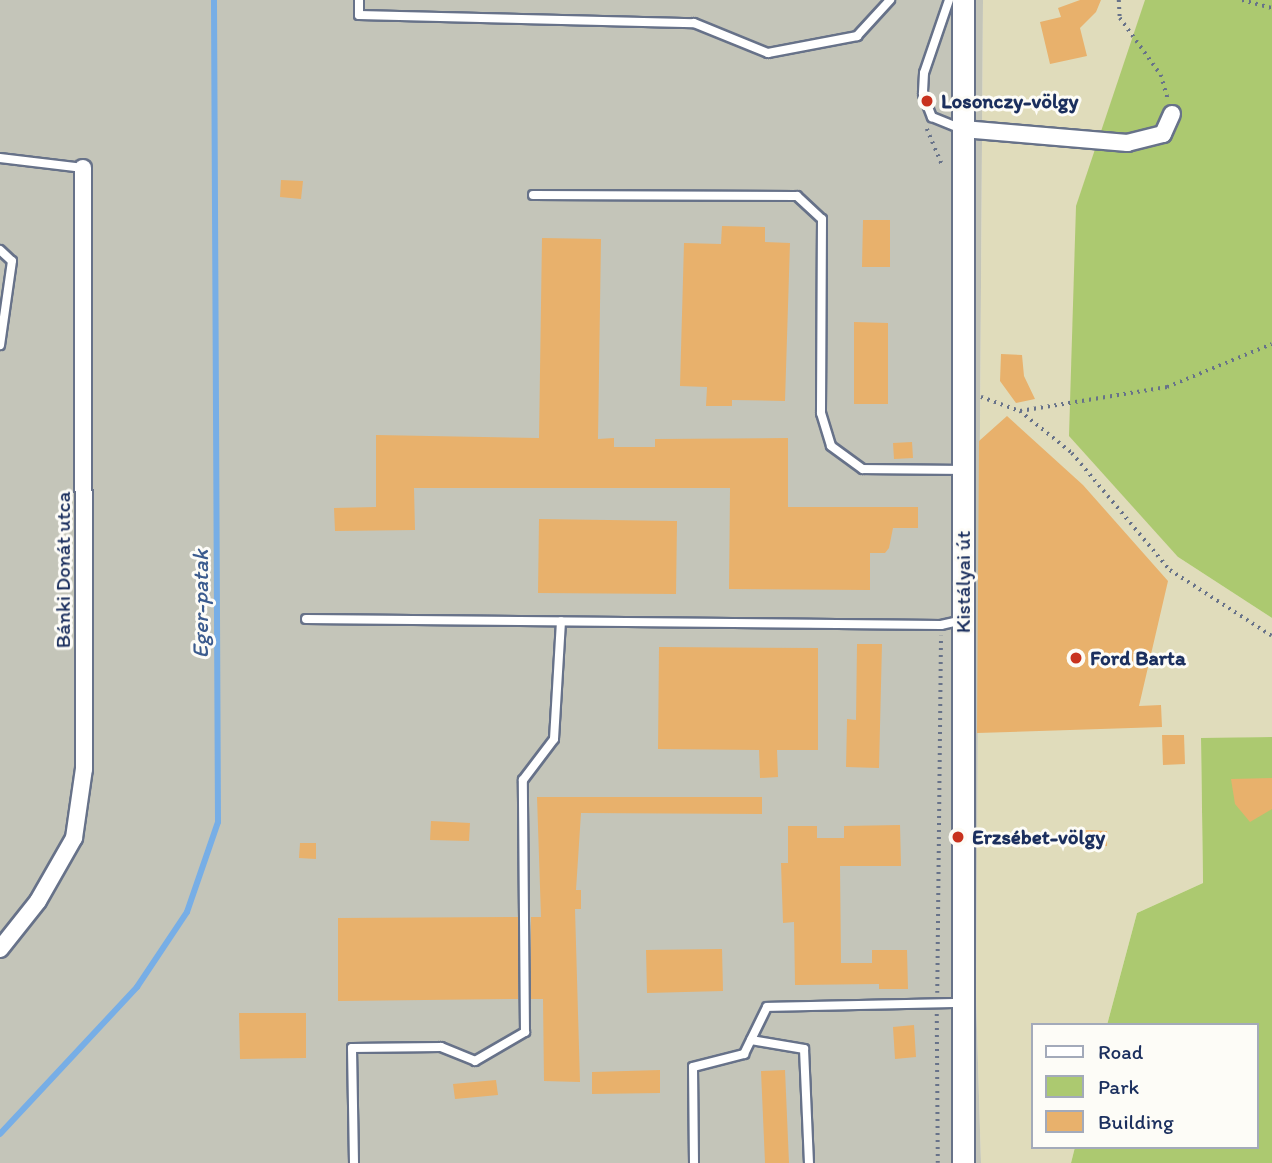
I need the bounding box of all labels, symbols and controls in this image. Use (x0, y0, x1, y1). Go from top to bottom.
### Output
place label: Losonczy-völgy (941, 88, 1078, 114)
marker: Losonczy-völgy (919, 93, 935, 109)
street label: Bánki Donát utca (50, 492, 76, 648)
street label: Kistályai út (950, 531, 976, 633)
water label: Eger-patak (186, 549, 214, 659)
place label: Ford Barta (1090, 645, 1186, 671)
marker: Ford Barta (1068, 650, 1084, 666)
place label: Erzsébet-völgy (972, 824, 1105, 850)
marker: Erzsébet-völgy (950, 829, 966, 845)
legend (1030, 1023, 1258, 1149)
text: Road (1098, 1039, 1143, 1064)
text: Park (1098, 1074, 1139, 1099)
text: Building (1098, 1109, 1174, 1134)

